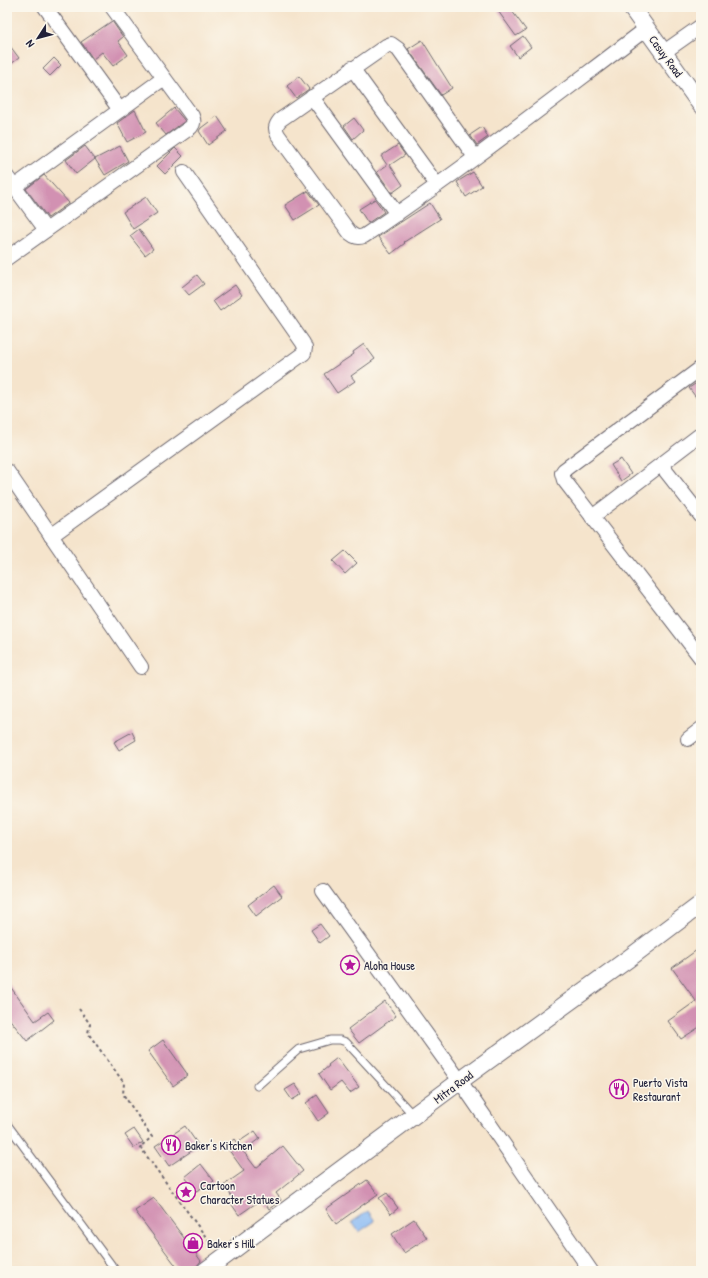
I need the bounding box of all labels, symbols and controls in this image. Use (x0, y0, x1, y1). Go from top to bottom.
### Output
north arrow (18, 18, 58, 58)
street label: Casuy Road (645, 31, 687, 81)
text: N (22, 37, 37, 50)
place icon: Aloha House (339, 954, 361, 976)
place label: Aloha House (364, 957, 415, 974)
street label: Mitra Road (430, 1066, 477, 1108)
place label: Puerto Vista Restaurant (633, 1074, 688, 1105)
restaurant icon: Puerto Vista Restaurant (608, 1078, 630, 1100)
restaurant icon: Baker's Kitchen (160, 1134, 182, 1156)
place label: Baker's Kitchen (185, 1137, 253, 1154)
place label: Cartoon Character Statues (200, 1177, 280, 1208)
place icon: Cartoon Character Statues (175, 1181, 197, 1203)
shop icon: Baker's Hill (182, 1232, 204, 1254)
place label: Baker's Hill (207, 1235, 256, 1252)

